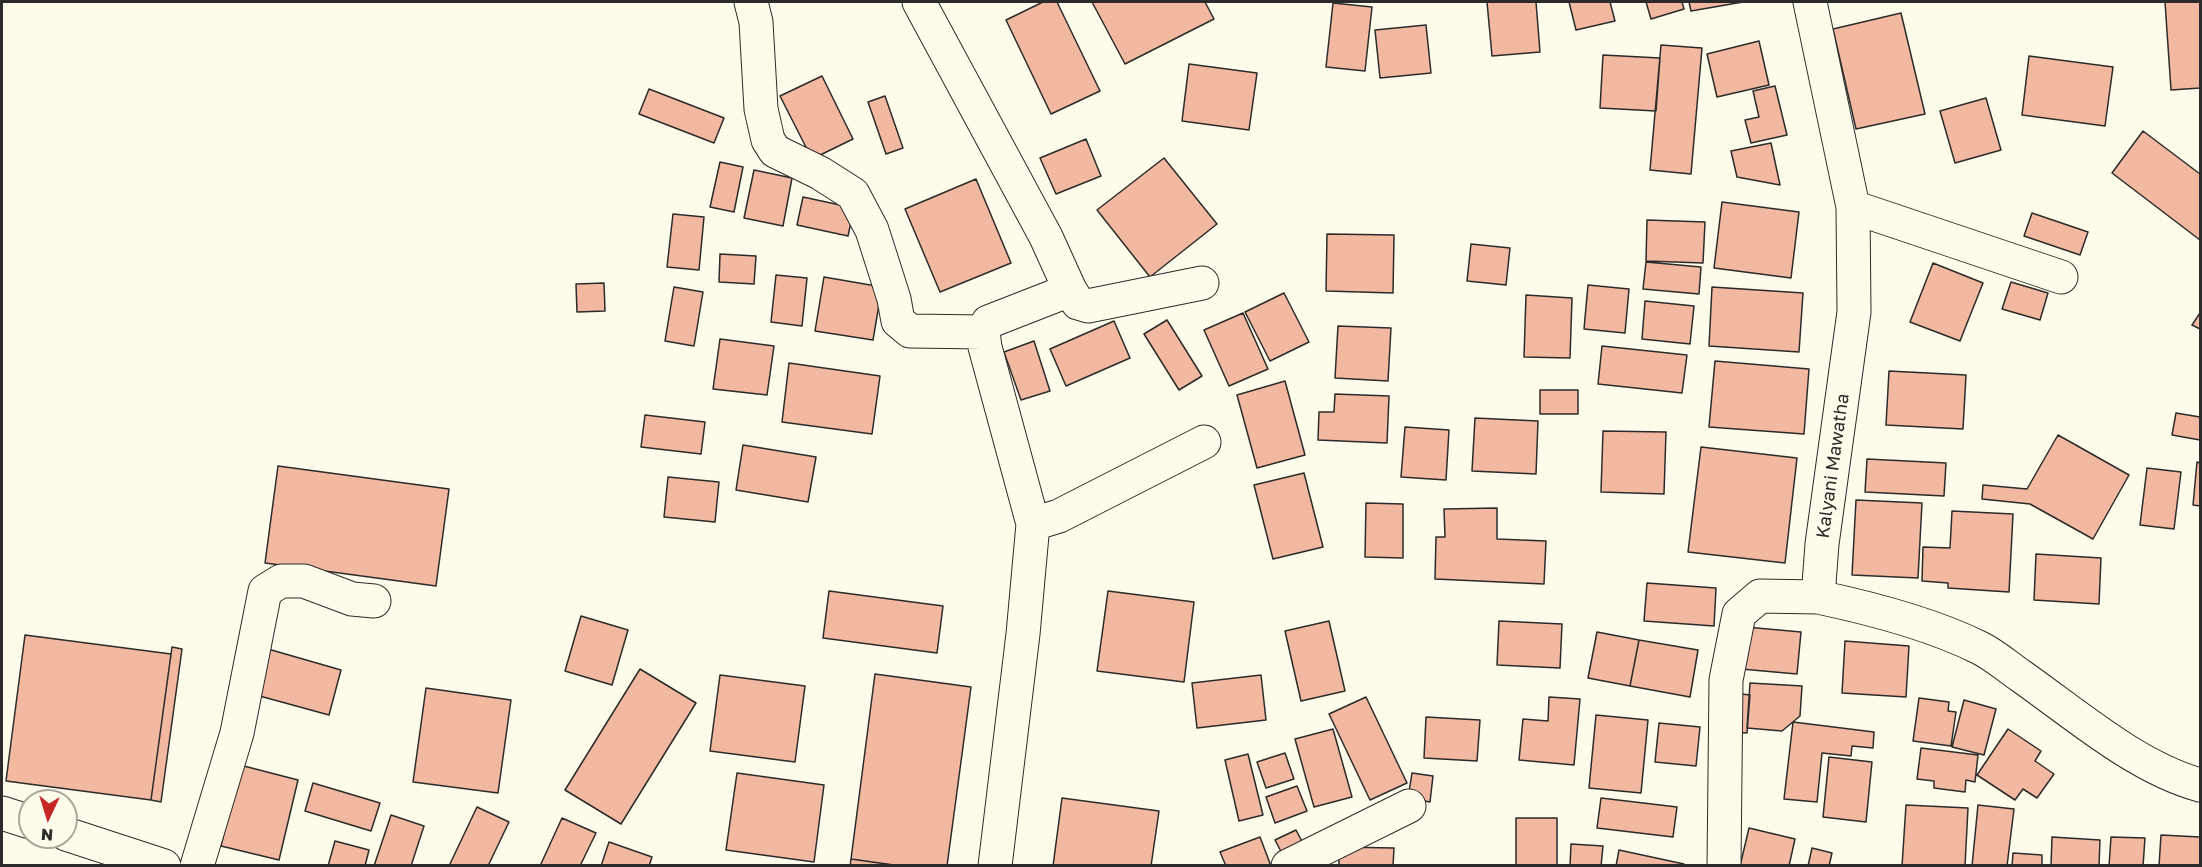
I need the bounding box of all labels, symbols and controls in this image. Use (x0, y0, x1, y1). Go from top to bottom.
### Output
street label: Kalyani Mawatha (1812, 392, 1854, 540)
north arrow (18, 789, 78, 849)
text: N (40, 825, 54, 845)

